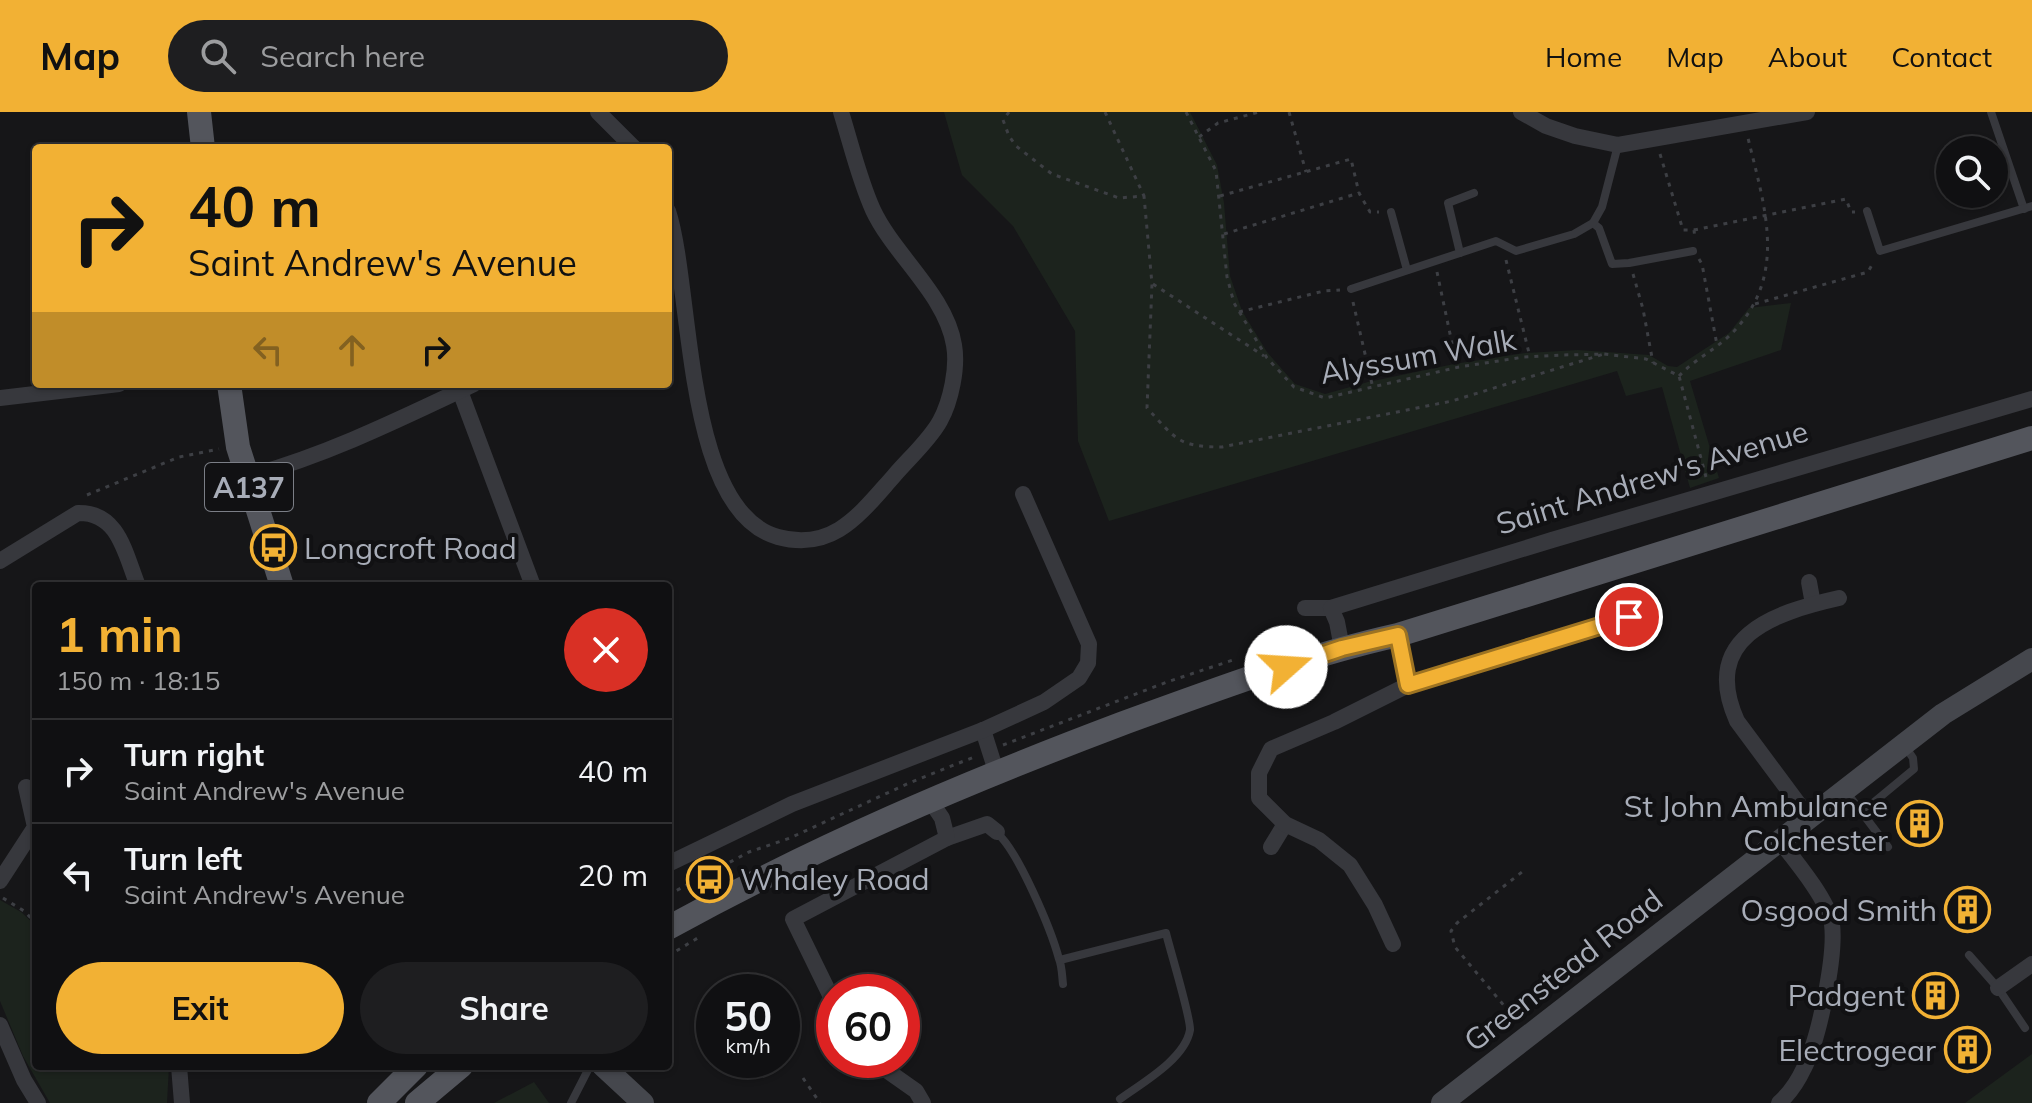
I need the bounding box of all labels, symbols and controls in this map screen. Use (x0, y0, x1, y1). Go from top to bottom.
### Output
search box (168, 20, 728, 92)
text: Map (40, 32, 120, 80)
icon: search (196, 34, 240, 78)
text: Search here (260, 37, 425, 75)
text: Home (1545, 39, 1622, 74)
text: Map (1666, 39, 1724, 74)
text: About (1768, 39, 1847, 74)
text: Contact (1891, 39, 1992, 74)
map controls (1936, 136, 2008, 208)
button: search (1936, 136, 2008, 208)
text: 40 m (188, 171, 321, 241)
icon: right (56, 176, 160, 280)
text: Saint Andrew's Avenue (188, 240, 577, 285)
street label: Alyssum Walk (1317, 320, 1519, 392)
icon: left (246, 328, 290, 372)
icon: ahead (330, 328, 374, 372)
icon: right (414, 328, 458, 372)
street label: Saint Andrew's Avenue (1491, 411, 1813, 543)
road number: A137 (205, 463, 293, 511)
bus stop icon: Longcroft Road (249, 524, 297, 572)
place label: Longcroft Road (304, 529, 517, 567)
pin (1595, 583, 1663, 651)
icon: arrive (1607, 595, 1651, 639)
text: 1 min (56, 604, 183, 664)
button: close (564, 608, 648, 692)
position arrow (1244, 625, 1328, 709)
text: 150 m · 18:15 (56, 664, 220, 697)
text: Turn right (124, 736, 264, 774)
icon: right (56, 749, 100, 793)
text: 40 m (578, 752, 648, 790)
text: Saint Andrew's Avenue (124, 774, 405, 807)
place label: St John Ambulance Colchester (1624, 787, 1888, 859)
building icon: St John Ambulance Colchester (1895, 799, 1943, 847)
text: Turn left (124, 840, 242, 878)
icon: left (56, 853, 100, 897)
bus stop icon: Whaley Road (685, 855, 733, 903)
text: 20 m (578, 856, 648, 894)
place label: Whaley Road (740, 860, 930, 898)
text: Saint Andrew's Avenue (124, 878, 405, 911)
street label: Greenstead Road (1456, 881, 1670, 1059)
building icon: Osgood Smith (1944, 886, 1992, 934)
place label: Osgood Smith (1741, 891, 1937, 929)
button: Exit (56, 962, 344, 1054)
button: Share (360, 962, 648, 1054)
building icon: Padgent (1912, 971, 1960, 1019)
speed limit sign: 60 (816, 974, 920, 1078)
place label: Padgent (1788, 976, 1905, 1014)
text: 50 (724, 991, 772, 1041)
building icon: Electrogear (1943, 1026, 1991, 1074)
place label: Electrogear (1778, 1031, 1936, 1069)
text: km/h (725, 1033, 771, 1058)

